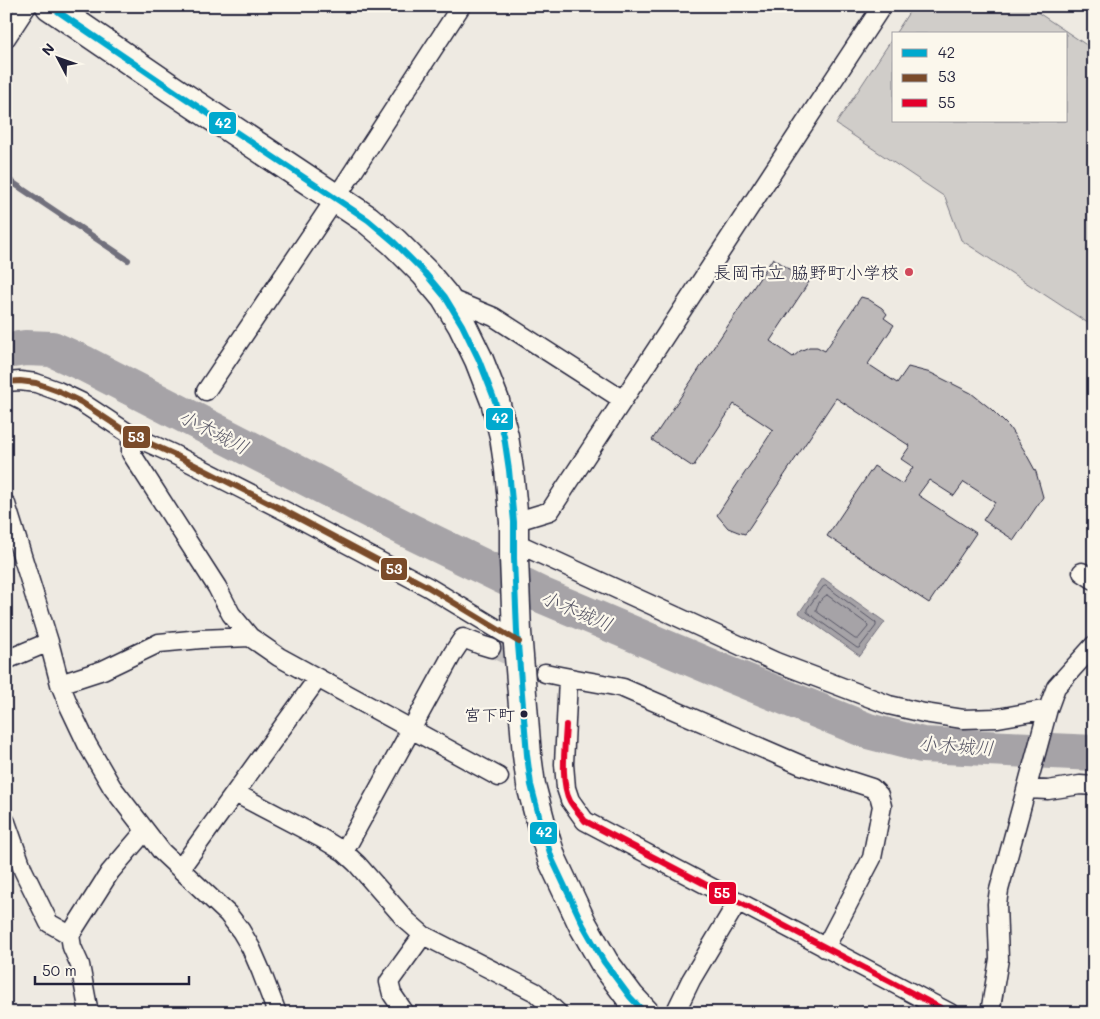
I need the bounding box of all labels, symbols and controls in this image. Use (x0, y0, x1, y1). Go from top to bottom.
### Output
north arrow (32, 32, 82, 82)
legend (892, 32, 1068, 122)
text: N (37, 39, 58, 59)
text: 42 (938, 42, 955, 62)
text: 53 (938, 66, 956, 86)
text: 55 (938, 92, 956, 112)
line badge: 42 (208, 111, 237, 135)
text: 42 (215, 113, 232, 132)
place label: 長岡市立 脇野町小学校 (713, 260, 899, 284)
marker: 長岡市立 脇野町小学校 (903, 266, 915, 278)
water label: 小木城川 (174, 403, 254, 459)
line badge: 42 (485, 407, 514, 431)
text: 42 (492, 408, 509, 427)
line badge: 53 (122, 425, 151, 449)
text: 53 (128, 427, 144, 446)
line badge: 53 (380, 557, 408, 581)
text: 53 (386, 559, 402, 578)
water label: 小木城川 (537, 584, 617, 636)
place label: 宮下町 (464, 703, 515, 725)
marker: 宮下町 (519, 709, 529, 719)
water label: 小木城川 (917, 730, 995, 760)
line badge: 42 (529, 821, 558, 845)
text: 42 (536, 822, 553, 841)
line badge: 55 (708, 881, 737, 905)
text: 55 (714, 883, 730, 902)
scale bar (35, 954, 189, 986)
text: 50 m (42, 960, 77, 980)

